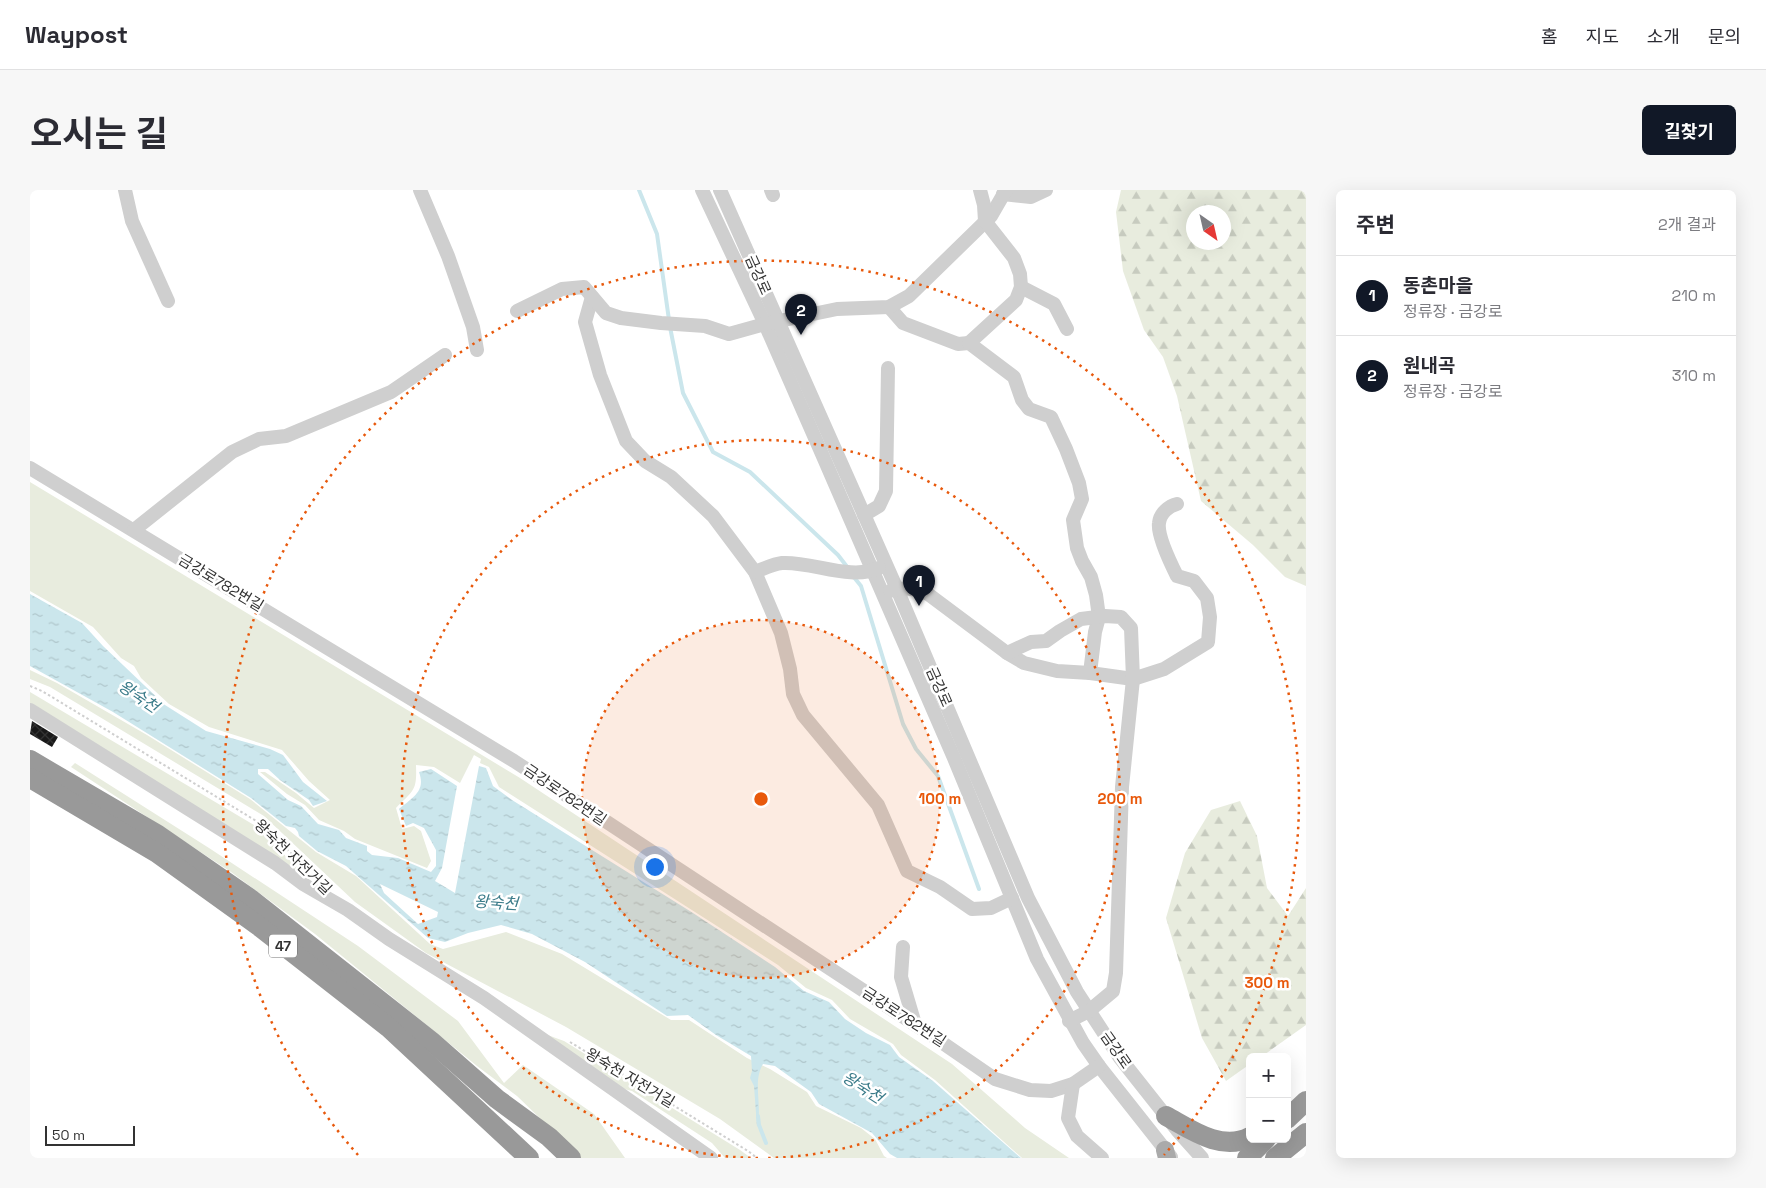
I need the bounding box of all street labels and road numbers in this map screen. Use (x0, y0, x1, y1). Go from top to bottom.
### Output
street label: 금강로 (741, 252, 776, 298)
street label: 금강로782번길 (175, 550, 267, 615)
street label: 금강로 (922, 664, 957, 710)
street label: 금강로782번길 (520, 760, 610, 829)
street label: 왕숙천 자전거길 (251, 815, 336, 898)
road number: 47 (269, 934, 297, 958)
street label: 금강로782번길 (859, 983, 950, 1051)
street label: 금강로 (1097, 1027, 1136, 1072)
street label: 왕숙천 자전거길 (582, 1044, 678, 1112)

